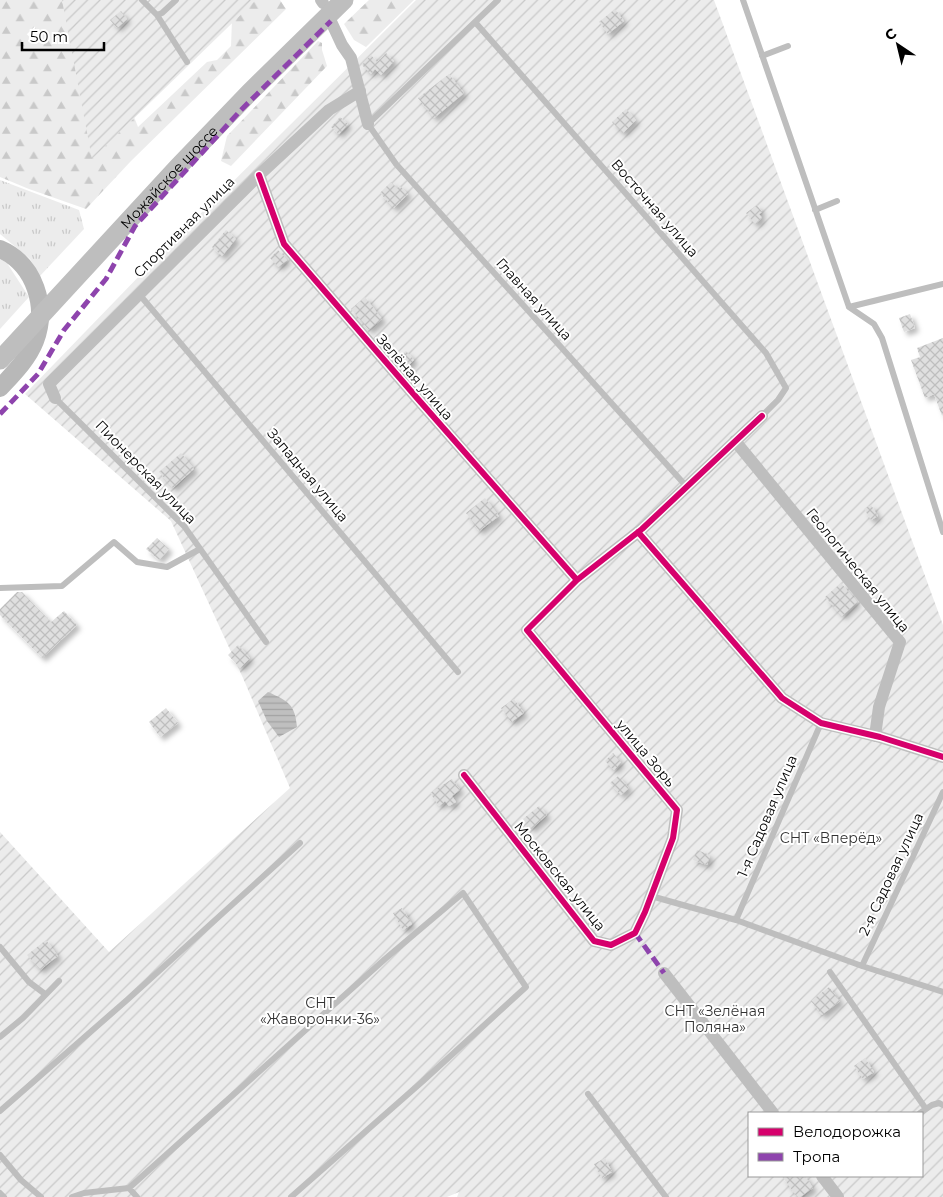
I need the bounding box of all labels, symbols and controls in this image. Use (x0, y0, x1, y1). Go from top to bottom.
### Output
scale bar (22, 20, 105, 52)
north arrow (873, 20, 923, 70)
text: С (881, 24, 900, 45)
text: 50 m (30, 27, 68, 46)
street label: Можайское шоссе (117, 122, 222, 233)
street label: Восточная улица (607, 155, 703, 261)
street label: Спортивная улица (130, 173, 238, 281)
street label: Главная улица (492, 254, 576, 344)
street label: Зелёная улица (373, 330, 457, 424)
street label: Пионерская улица (92, 416, 200, 528)
street label: Западная улица (263, 424, 353, 526)
street label: Геологическая улица (802, 504, 914, 636)
street label: улица Зорь (612, 715, 679, 790)
street label: 1-я Садовая улица (733, 752, 801, 880)
street label: 2-я Садовая улица (855, 810, 927, 938)
street label: Московская улица (510, 818, 610, 934)
park label: СНТ «Вперёд» (780, 829, 882, 847)
park label: СНТ «Жаворонки-36» (260, 994, 380, 1028)
park label: СНТ «Зелёная Поляна» (665, 1002, 765, 1036)
legend (748, 1112, 923, 1177)
text: Велодорожка (793, 1122, 901, 1141)
text: Тропа (793, 1147, 840, 1166)

